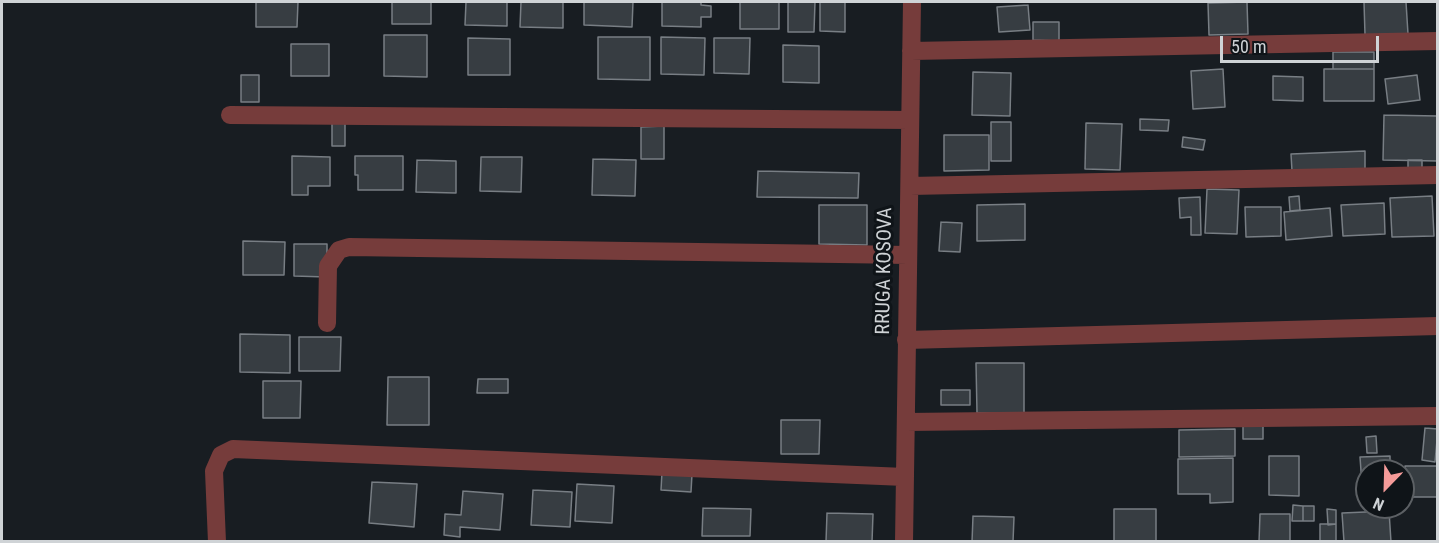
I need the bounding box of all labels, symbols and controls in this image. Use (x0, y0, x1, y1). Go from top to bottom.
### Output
scale bar (1223, 24, 1382, 62)
text: 50 m (1231, 36, 1266, 57)
street label: RRUGA KOSOVA (872, 207, 898, 335)
north arrow (1355, 459, 1415, 519)
text: N (1370, 494, 1387, 515)

